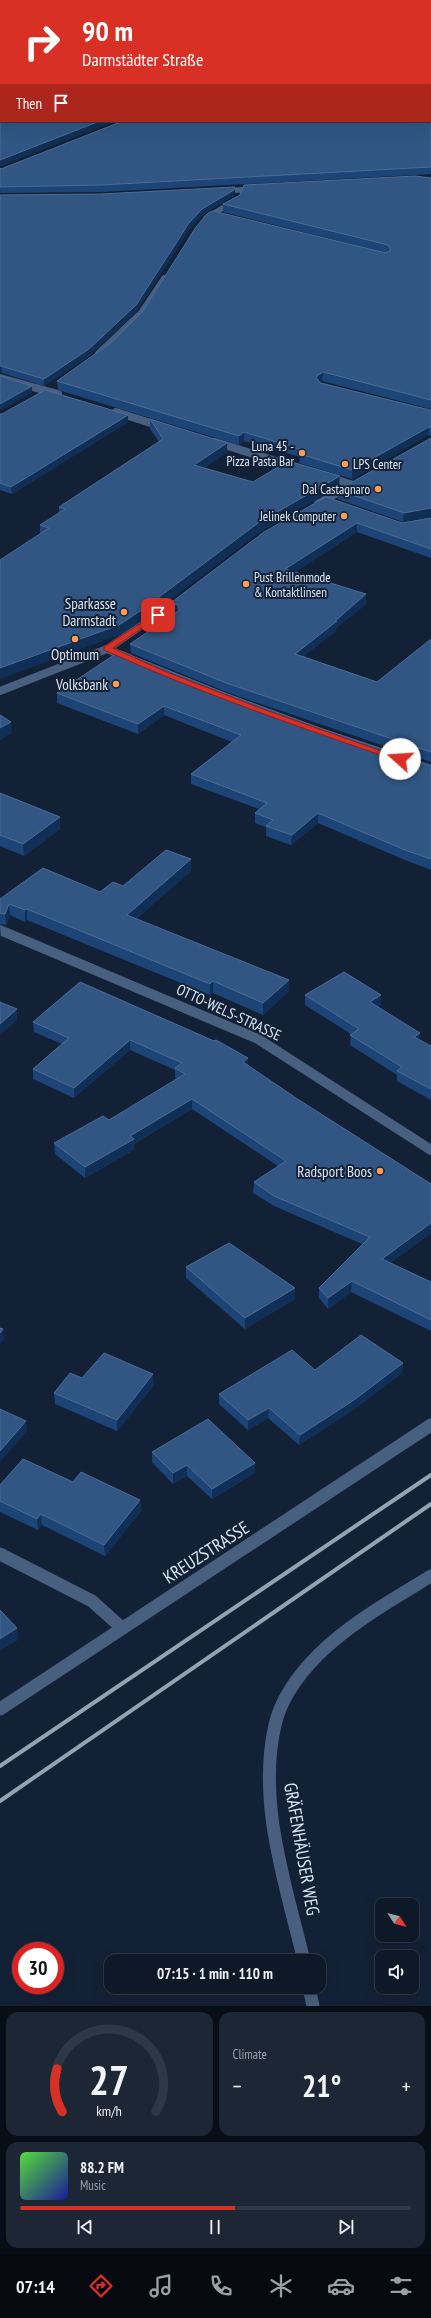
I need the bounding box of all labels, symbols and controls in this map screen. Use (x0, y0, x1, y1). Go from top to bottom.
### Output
text: 90 m (82, 12, 133, 49)
icon: right (16, 16, 68, 68)
text: Darmstädter Straße (82, 48, 203, 71)
icon: arrive (50, 92, 72, 114)
text: Then (16, 94, 42, 113)
place label: Luna 45 - Pizza Pasta Bar (226, 438, 294, 470)
marker: Luna 45 - Pizza Pasta Bar (297, 448, 307, 458)
place label: LPS Center (353, 456, 402, 473)
marker: LPS Center (340, 459, 350, 469)
place label: Dal Castagnaro (302, 481, 370, 498)
marker: Dal Castagnaro (373, 484, 383, 494)
place label: Jelinek Computer (259, 508, 336, 525)
marker: Jelinek Computer (339, 511, 349, 521)
place label: Pust Brillenmode & Kontaktlinsen (254, 569, 331, 601)
marker: Pust Brillenmode & Kontaktlinsen (241, 579, 251, 589)
place label: Sparkasse Darmstadt (62, 594, 116, 630)
pin (141, 598, 175, 632)
icon: arrive (147, 604, 169, 626)
marker: Sparkasse Darmstadt (119, 607, 129, 617)
marker: Optimum (70, 634, 80, 644)
place label: Optimum (51, 645, 99, 664)
place label: Volksbank (55, 675, 108, 694)
marker: Volksbank (111, 679, 121, 689)
position arrow (379, 738, 421, 780)
street label: OTTO-WELS-STRASSE (174, 979, 284, 1045)
place label: Radsport Boos (297, 1162, 372, 1181)
marker: Radsport Boos (375, 1166, 385, 1176)
street label: KREUZSTRASSE (159, 1516, 253, 1588)
street label: GRÄFENHÄUSER WEG (279, 1781, 325, 1917)
north arrow (375, 1898, 419, 1942)
map controls (375, 1898, 419, 1994)
speed limit sign: 30 (12, 1942, 64, 1994)
button: sound (375, 1950, 419, 1994)
text: 07:15 · 1 min · 110 m (157, 1964, 273, 1983)
text: Climate (233, 2046, 267, 2063)
text: 27 (89, 2053, 129, 2106)
text: 21° (302, 2066, 342, 2105)
text: − (233, 2072, 242, 2100)
text: + (402, 2072, 411, 2100)
text: km/h (97, 2101, 122, 2120)
text: 88.2 FM (80, 2158, 124, 2177)
text: Music (80, 2177, 106, 2194)
icon: previous (74, 2216, 96, 2238)
icon: pause (204, 2216, 226, 2238)
icon: next (335, 2216, 357, 2238)
icon: directions (87, 2272, 115, 2300)
icon: music (147, 2272, 175, 2300)
icon: phone (207, 2272, 235, 2300)
icon: climate (267, 2272, 295, 2300)
icon: car (327, 2272, 355, 2300)
icon: filters (387, 2272, 415, 2300)
text: 07:14 (16, 2275, 55, 2298)

